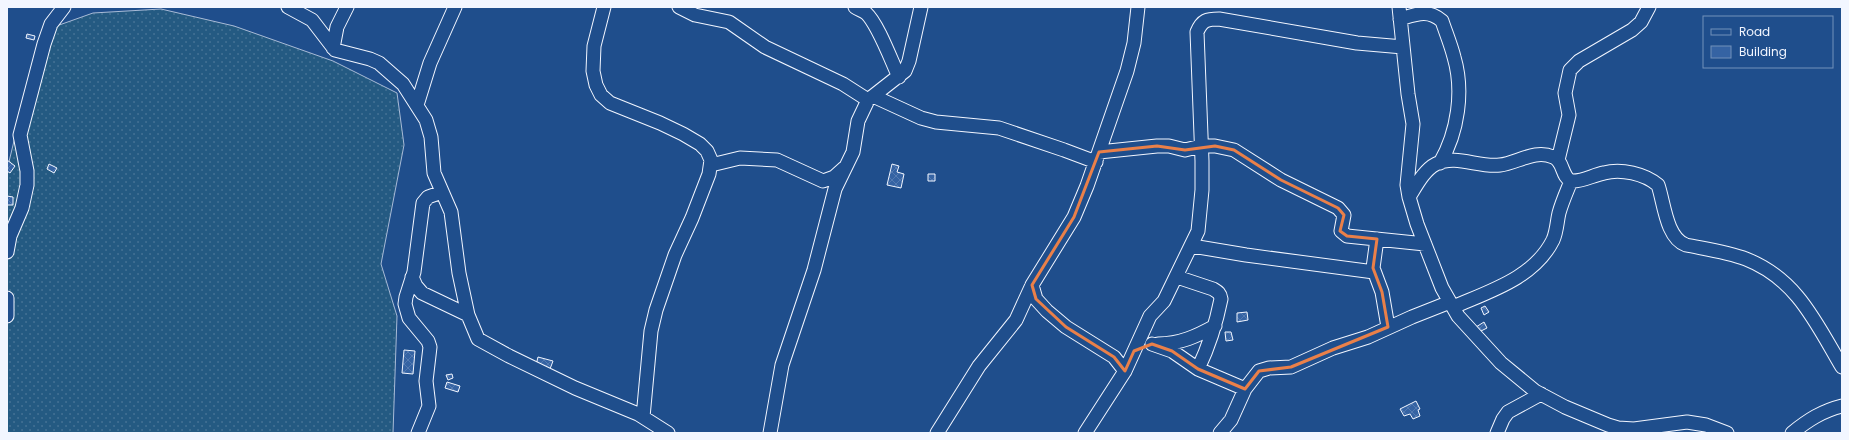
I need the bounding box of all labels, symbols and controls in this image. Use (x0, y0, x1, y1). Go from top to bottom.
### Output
legend (1703, 16, 1833, 68)
text: Road (1739, 23, 1770, 40)
text: Building (1739, 43, 1787, 60)

